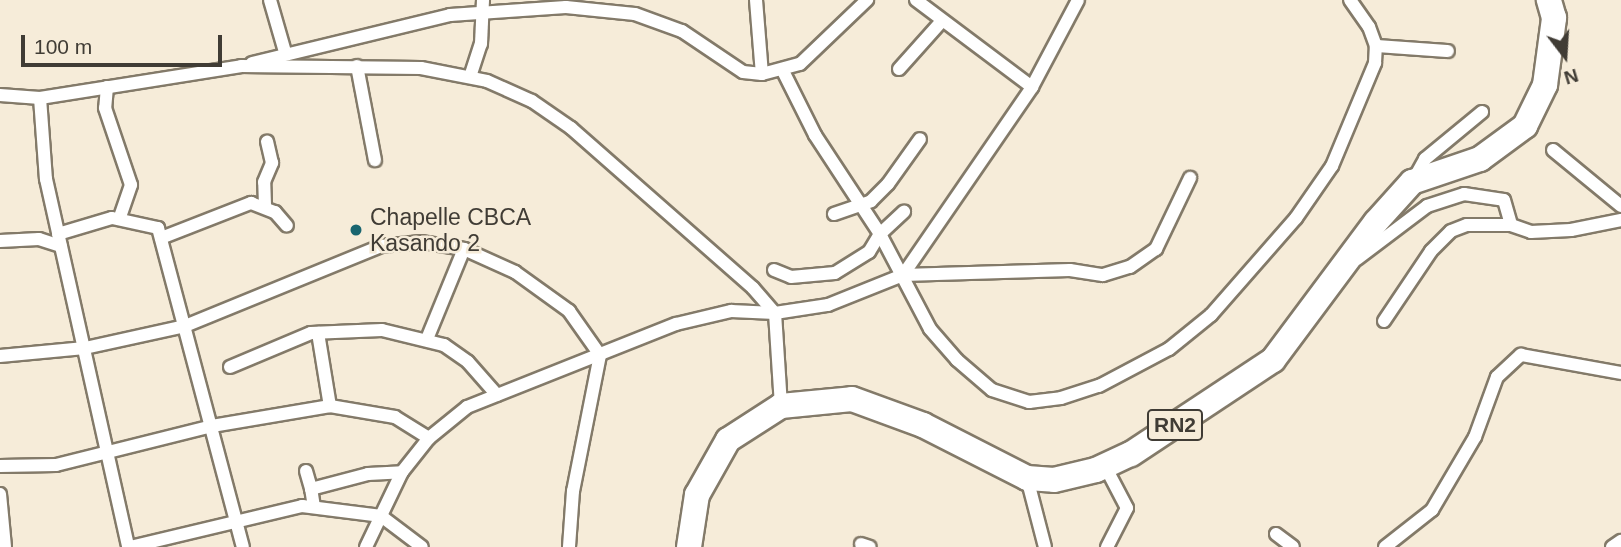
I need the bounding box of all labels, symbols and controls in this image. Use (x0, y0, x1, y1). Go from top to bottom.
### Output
scale bar (24, 21, 226, 65)
north arrow (1530, 21, 1600, 91)
text: 100 m (34, 35, 92, 58)
text: N (1562, 65, 1581, 89)
place label: Chapelle CBCA Kasando 2 (370, 203, 531, 257)
marker: Chapelle CBCA Kasando 2 (348, 222, 364, 238)
road number: RN2 (1145, 408, 1205, 442)

